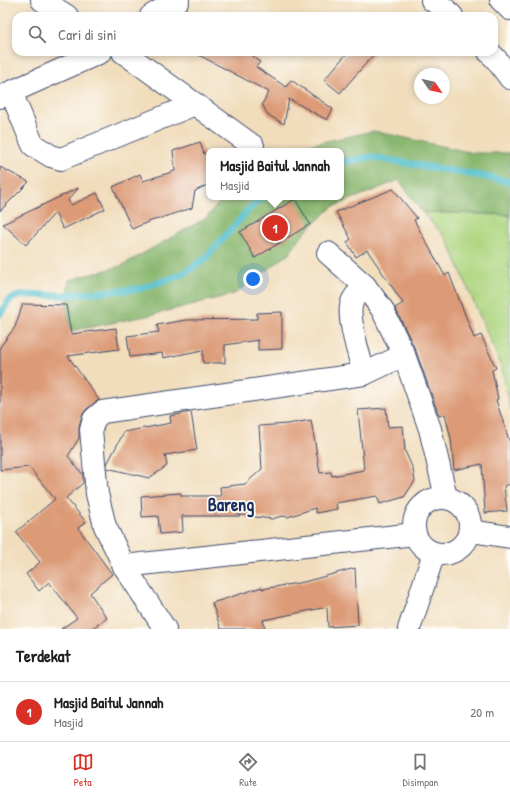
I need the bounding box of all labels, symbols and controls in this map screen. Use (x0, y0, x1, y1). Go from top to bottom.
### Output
search box (12, 12, 498, 56)
icon: search (26, 23, 48, 45)
text: Cari di sini (58, 24, 117, 45)
north arrow (414, 68, 450, 104)
popup (206, 148, 344, 200)
text: Masjid Baitul Jannah (220, 155, 330, 176)
text: Masjid (220, 176, 249, 194)
pin: 1 (262, 213, 288, 243)
your location (243, 269, 263, 289)
district label: Bareng (208, 492, 254, 518)
text: Terdekat (16, 644, 70, 667)
text: Masjid Baitul Jannah (54, 692, 163, 713)
text: 1 (27, 703, 31, 721)
text: 20 m (470, 703, 494, 721)
text: Masjid (54, 713, 83, 731)
tab: Peta (72, 751, 94, 789)
tab: Rute (237, 751, 259, 789)
tab: Disimpan (402, 751, 438, 789)

